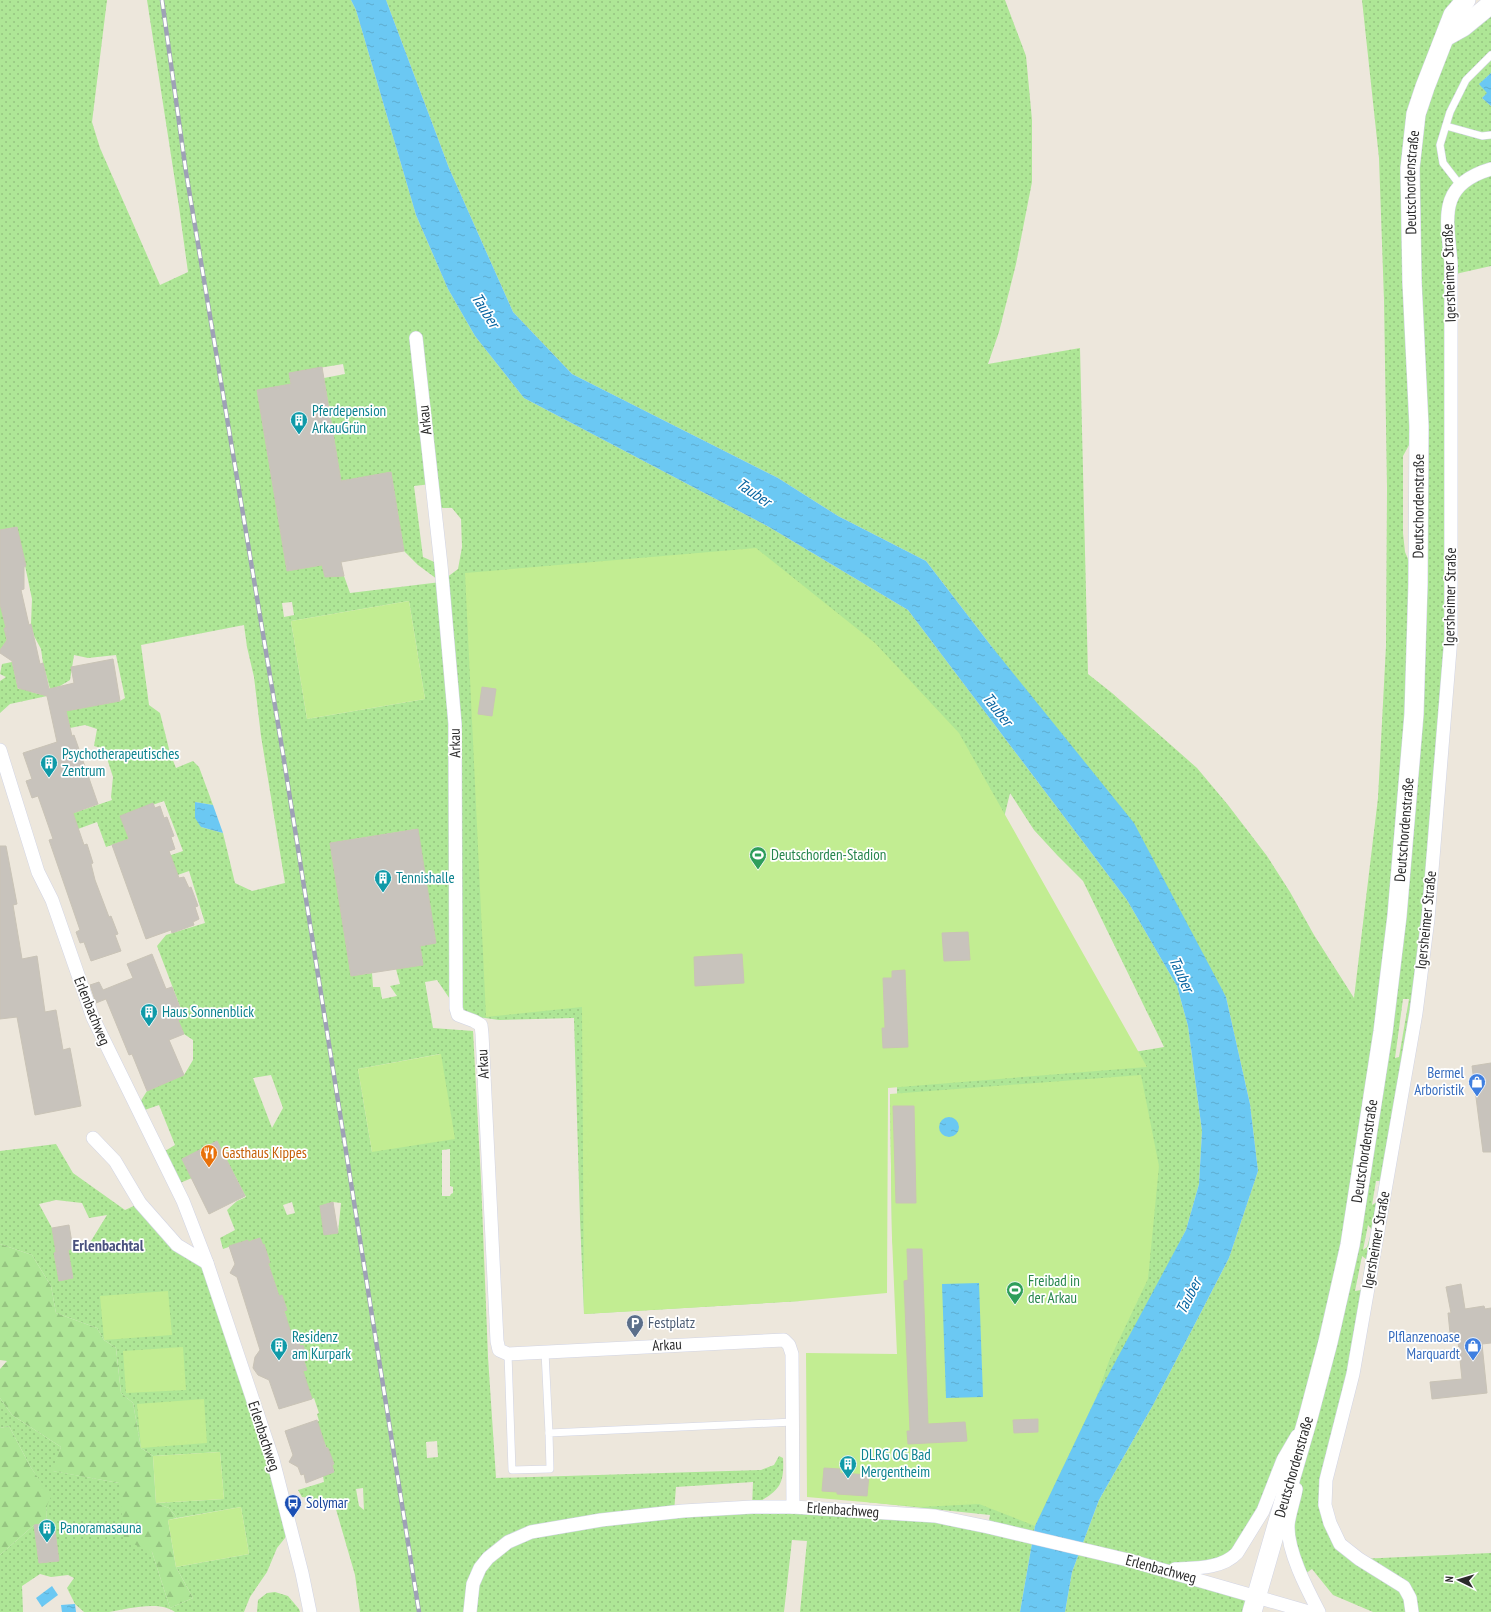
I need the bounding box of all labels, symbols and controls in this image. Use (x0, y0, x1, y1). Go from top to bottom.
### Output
street label: Deutschordenstraße (1400, 129, 1423, 235)
street label: Igersheimer Straße (1437, 223, 1460, 323)
water label: Tauber (468, 289, 506, 333)
place label: Pferdepension ArkauGrün (312, 401, 386, 437)
street label: Arkau (414, 404, 435, 436)
building icon: Pferdepension ArkauGrün (289, 410, 309, 435)
street label: Deutschordenstraße (1408, 454, 1428, 558)
water label: Tauber (733, 473, 777, 512)
street label: Igersheimer Straße (1439, 547, 1460, 647)
water label: Tauber (979, 688, 1019, 732)
street label: Arkau (445, 728, 464, 758)
place label: Psychotherapeutisches Zentrum (62, 744, 179, 780)
building icon: Psychotherapeutisches Zentrum (39, 753, 59, 778)
street label: Deutschordenstraße (1390, 777, 1418, 883)
sports icon: Deutschorden-Stadion (748, 845, 768, 870)
place label: Deutschorden-Stadion (771, 845, 886, 864)
building icon: Tennishalle (373, 868, 393, 893)
place label: Tennishalle (396, 868, 455, 887)
street label: Igersheimer Straße (1411, 870, 1440, 970)
water label: Tauber (1165, 953, 1200, 997)
street label: Erlenbachweg (70, 974, 115, 1048)
building icon: Haus Sonnenblick (139, 1002, 159, 1027)
place label: Haus Sonnenblick (162, 1002, 254, 1021)
street label: Arkau (472, 1049, 493, 1079)
place label: Bermel Arboristik (1414, 1063, 1465, 1099)
shop icon: Bermel Arboristik (1467, 1072, 1487, 1097)
street label: Deutschordenstraße (1347, 1098, 1381, 1204)
restaurant icon: Gasthaus Kippes (199, 1143, 219, 1168)
place label: Gasthaus Kippes (222, 1143, 307, 1162)
street label: Igersheimer Straße (1358, 1190, 1393, 1290)
district label: Erlenbachtal (72, 1235, 144, 1255)
place label: Freibad in der Arkau (1028, 1271, 1080, 1307)
water label: Tauber (1171, 1273, 1207, 1317)
sports icon: Freibad in der Arkau (1005, 1280, 1025, 1305)
parking icon: Festplatz (625, 1313, 645, 1338)
place label: Festplatz (648, 1313, 695, 1332)
place label: Residenz am Kurpark (292, 1327, 351, 1363)
place label: Plflanzenoase Marquardt (1388, 1327, 1460, 1363)
street label: Arkau (652, 1334, 682, 1355)
building icon: Residenz am Kurpark (269, 1336, 289, 1361)
shop icon: Plflanzenoase Marquardt (1463, 1336, 1483, 1361)
street label: Erlenbachweg (244, 1398, 285, 1473)
street label: Deutschordenstraße (1270, 1414, 1317, 1520)
place label: DLRG OG Bad Mergentheim (861, 1445, 931, 1481)
building icon: DLRG OG Bad Mergentheim (838, 1454, 858, 1479)
bus stop icon: Solymar (283, 1493, 303, 1518)
place label: Solymar (306, 1493, 349, 1512)
street label: Erlenbachweg (806, 1497, 880, 1522)
building icon: Panoramasauna (37, 1518, 57, 1543)
place label: Panoramasauna (60, 1518, 141, 1537)
street label: Erlenbachweg (1124, 1550, 1199, 1587)
north arrow (1439, 1560, 1479, 1600)
text: N (1442, 1576, 1456, 1583)

